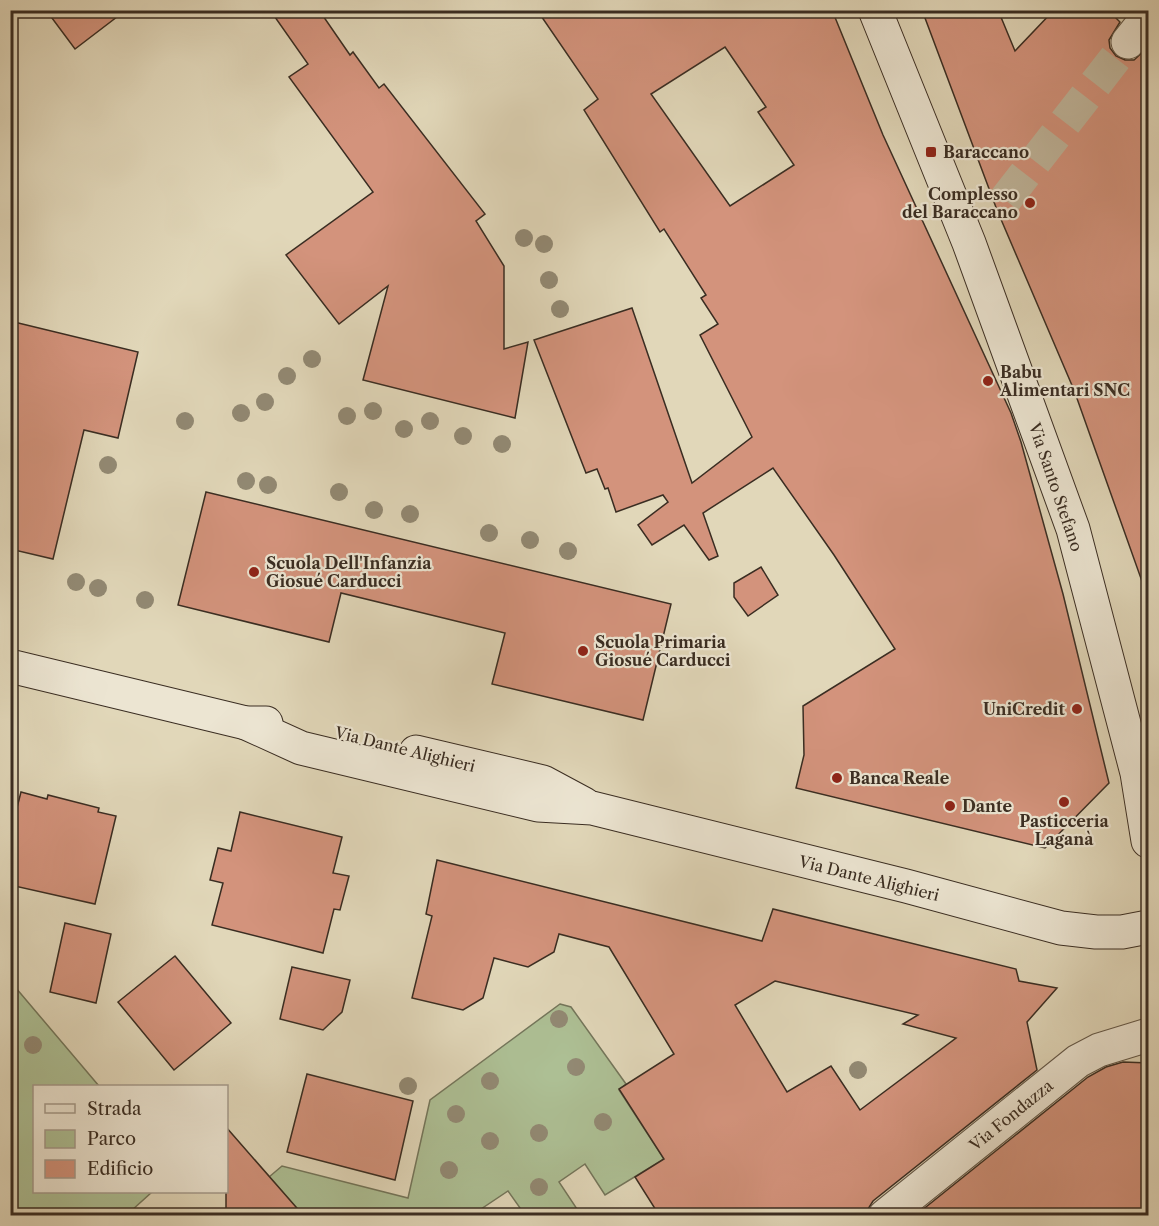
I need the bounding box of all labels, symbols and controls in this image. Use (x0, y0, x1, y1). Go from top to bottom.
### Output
place label: Baraccano (943, 142, 1029, 162)
marker: Baraccano (924, 145, 938, 159)
place label: Complesso del Baraccano (902, 184, 1018, 222)
marker: Complesso del Baraccano (1023, 196, 1037, 210)
place label: Babu Alimentari SNC (999, 362, 1130, 400)
marker: Babu Alimentari SNC (981, 374, 995, 388)
street label: Via Santo Stefano (1024, 419, 1087, 554)
place label: Scuola Dell'Infanzia Giosué Carducci (266, 553, 432, 591)
marker: Scuola Dell'Infanzia Giosué Carducci (247, 565, 261, 579)
place label: Scuola Primaria Giosué Carducci (595, 632, 731, 670)
marker: Scuola Primaria Giosué Carducci (576, 644, 590, 658)
place label: UniCredit (983, 699, 1066, 719)
marker: UniCredit (1070, 702, 1084, 716)
street label: Via Dante Alighieri (332, 722, 477, 776)
place label: Banca Reale (849, 768, 950, 788)
marker: Banca Reale (830, 771, 844, 785)
marker: Pasticceria Laganà (1057, 795, 1071, 809)
place label: Dante (962, 796, 1012, 816)
marker: Dante (943, 799, 957, 813)
place label: Pasticceria Laganà (1019, 811, 1109, 849)
street label: Via Dante Alighieri (796, 851, 941, 905)
street label: Via Fondazza (964, 1075, 1057, 1155)
legend (33, 1085, 228, 1193)
text: Strada (87, 1098, 142, 1120)
text: Parco (87, 1128, 136, 1150)
text: Edificio (87, 1158, 153, 1180)

